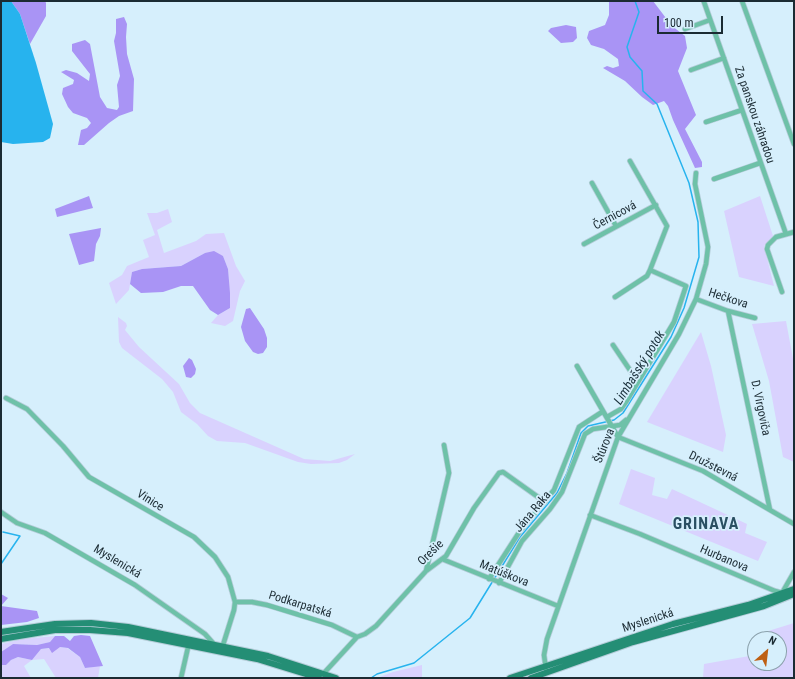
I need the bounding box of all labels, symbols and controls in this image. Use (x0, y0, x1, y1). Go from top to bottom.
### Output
scale bar (659, 8, 725, 34)
text: 100 m (664, 16, 694, 30)
street label: Za panskou záhradou (731, 65, 777, 165)
street label: Černicová (591, 199, 639, 233)
street label: Hečkova (706, 286, 750, 312)
water label: Limbašský potok (611, 328, 669, 408)
street label: D. Virgoviča (747, 379, 773, 437)
street label: Štúrova (592, 427, 618, 465)
street label: Družstevná (686, 449, 740, 485)
street label: Vinice (134, 487, 166, 515)
street label: Jána Raka (512, 489, 554, 535)
district label: GRINAVA (673, 515, 739, 535)
street label: Orešie (415, 537, 447, 569)
street label: Myslenická (90, 542, 144, 582)
street label: Hurbanova (698, 542, 750, 576)
street label: Matúškova (477, 558, 531, 590)
street label: Podkarpatská (267, 589, 333, 621)
street label: Myslenická (620, 606, 676, 636)
north arrow (747, 631, 787, 671)
text: N (766, 634, 778, 648)

